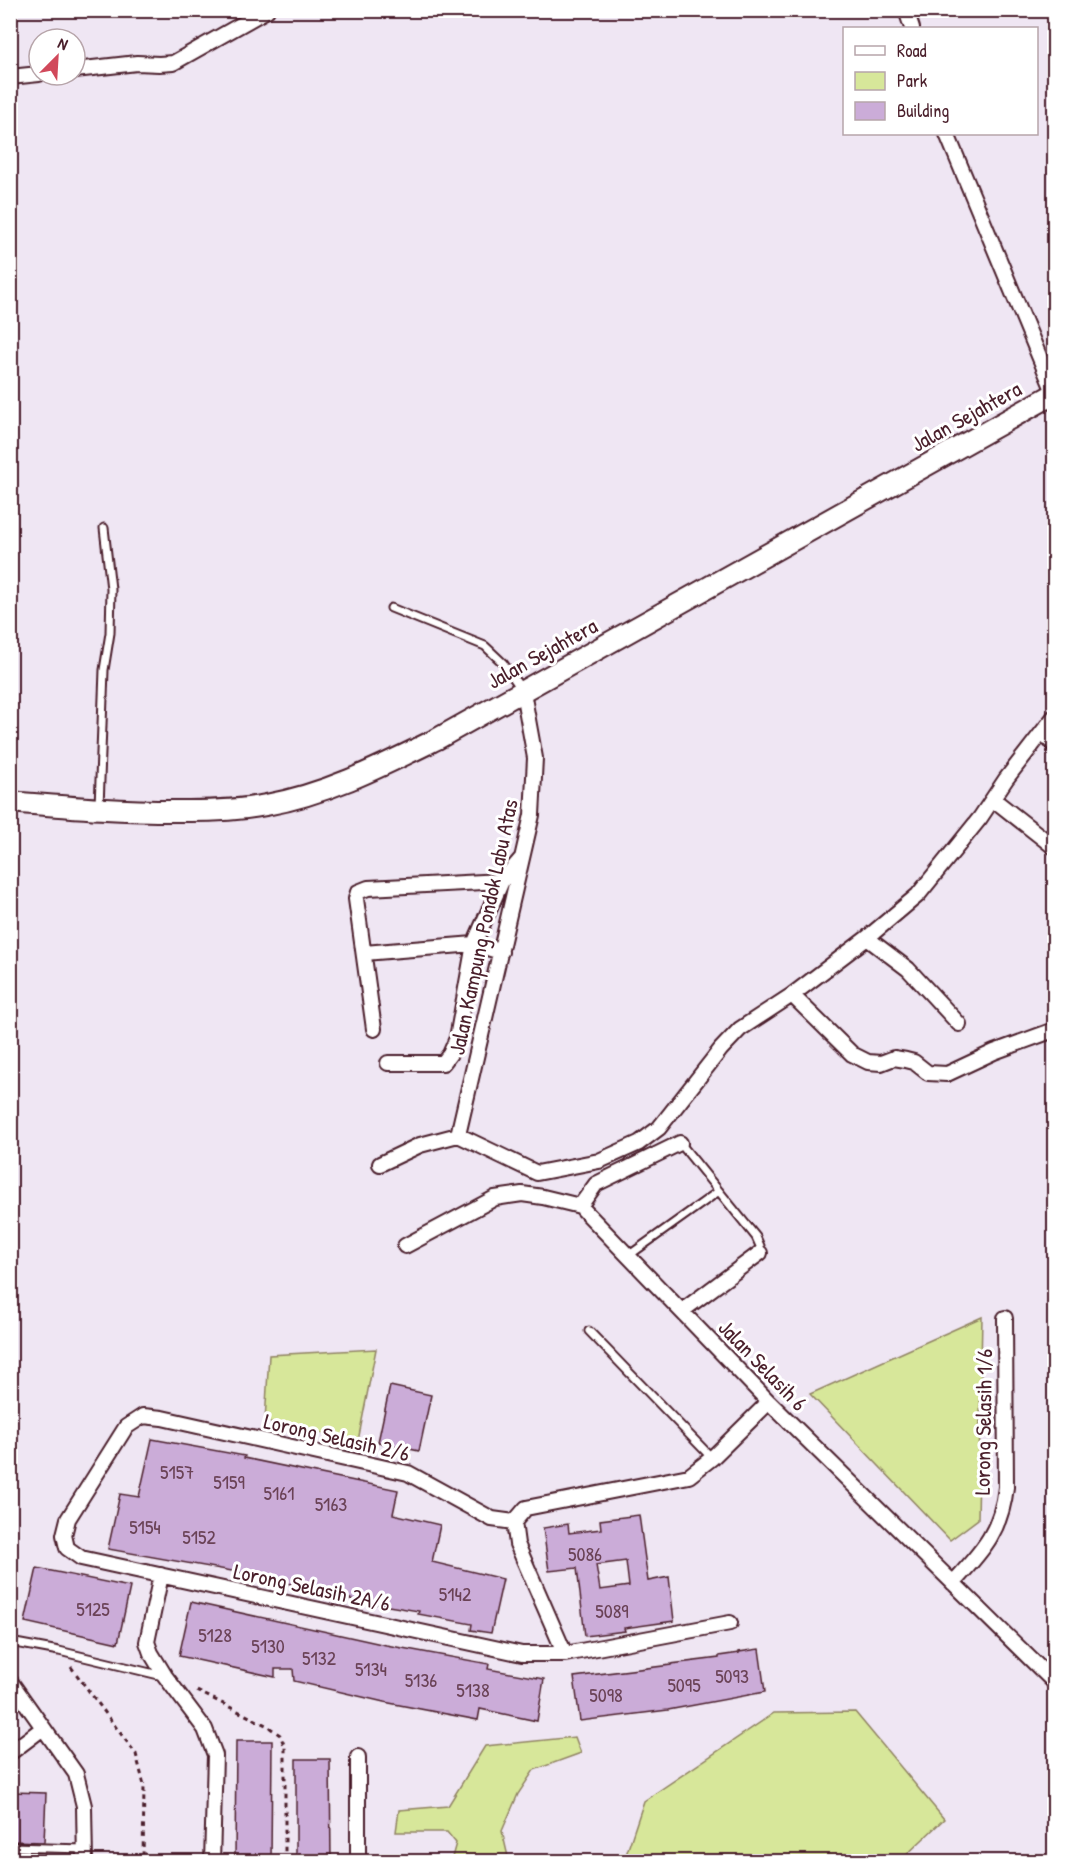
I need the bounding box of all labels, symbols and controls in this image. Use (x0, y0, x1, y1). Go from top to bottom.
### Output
north arrow (27, 27, 87, 87)
legend (843, 27, 1038, 135)
text: N (55, 32, 72, 55)
text: Road (897, 38, 927, 63)
text: Park (897, 68, 928, 93)
text: Building (897, 98, 949, 123)
street label: Jalan Sejahtera (906, 373, 1027, 459)
street label: Jalan Sejahtera (482, 610, 603, 696)
street label: Jalan Kampung Pondok Labu Atas (441, 796, 525, 1058)
street label: Jalan Selasih 6 (712, 1313, 814, 1417)
street label: Lorong Selasih 1/6 (967, 1348, 999, 1495)
street label: Lorong Selasih 2/6 (261, 1406, 413, 1468)
house number: 5157 (160, 1458, 194, 1485)
house number: 5159 (213, 1468, 245, 1495)
house number: 5161 (264, 1479, 294, 1506)
house number: 5163 (315, 1490, 347, 1517)
house number: 5154 (129, 1513, 161, 1540)
house number: 5152 (182, 1523, 216, 1550)
house number: 5086 (568, 1540, 602, 1567)
street label: Lorong Selasih 2A/6 (231, 1556, 393, 1618)
house number: 5142 (439, 1580, 472, 1607)
house number: 5125 (76, 1595, 110, 1622)
house number: 5089 (595, 1597, 629, 1624)
house number: 5128 (198, 1621, 232, 1648)
house number: 5130 (251, 1632, 285, 1659)
house number: 5132 (302, 1644, 337, 1671)
house number: 5134 (355, 1655, 387, 1682)
house number: 5093 (715, 1662, 749, 1689)
house number: 5136 (405, 1666, 437, 1693)
house number: 5095 (667, 1671, 701, 1698)
house number: 5138 (456, 1676, 490, 1703)
house number: 5098 (589, 1681, 623, 1708)

